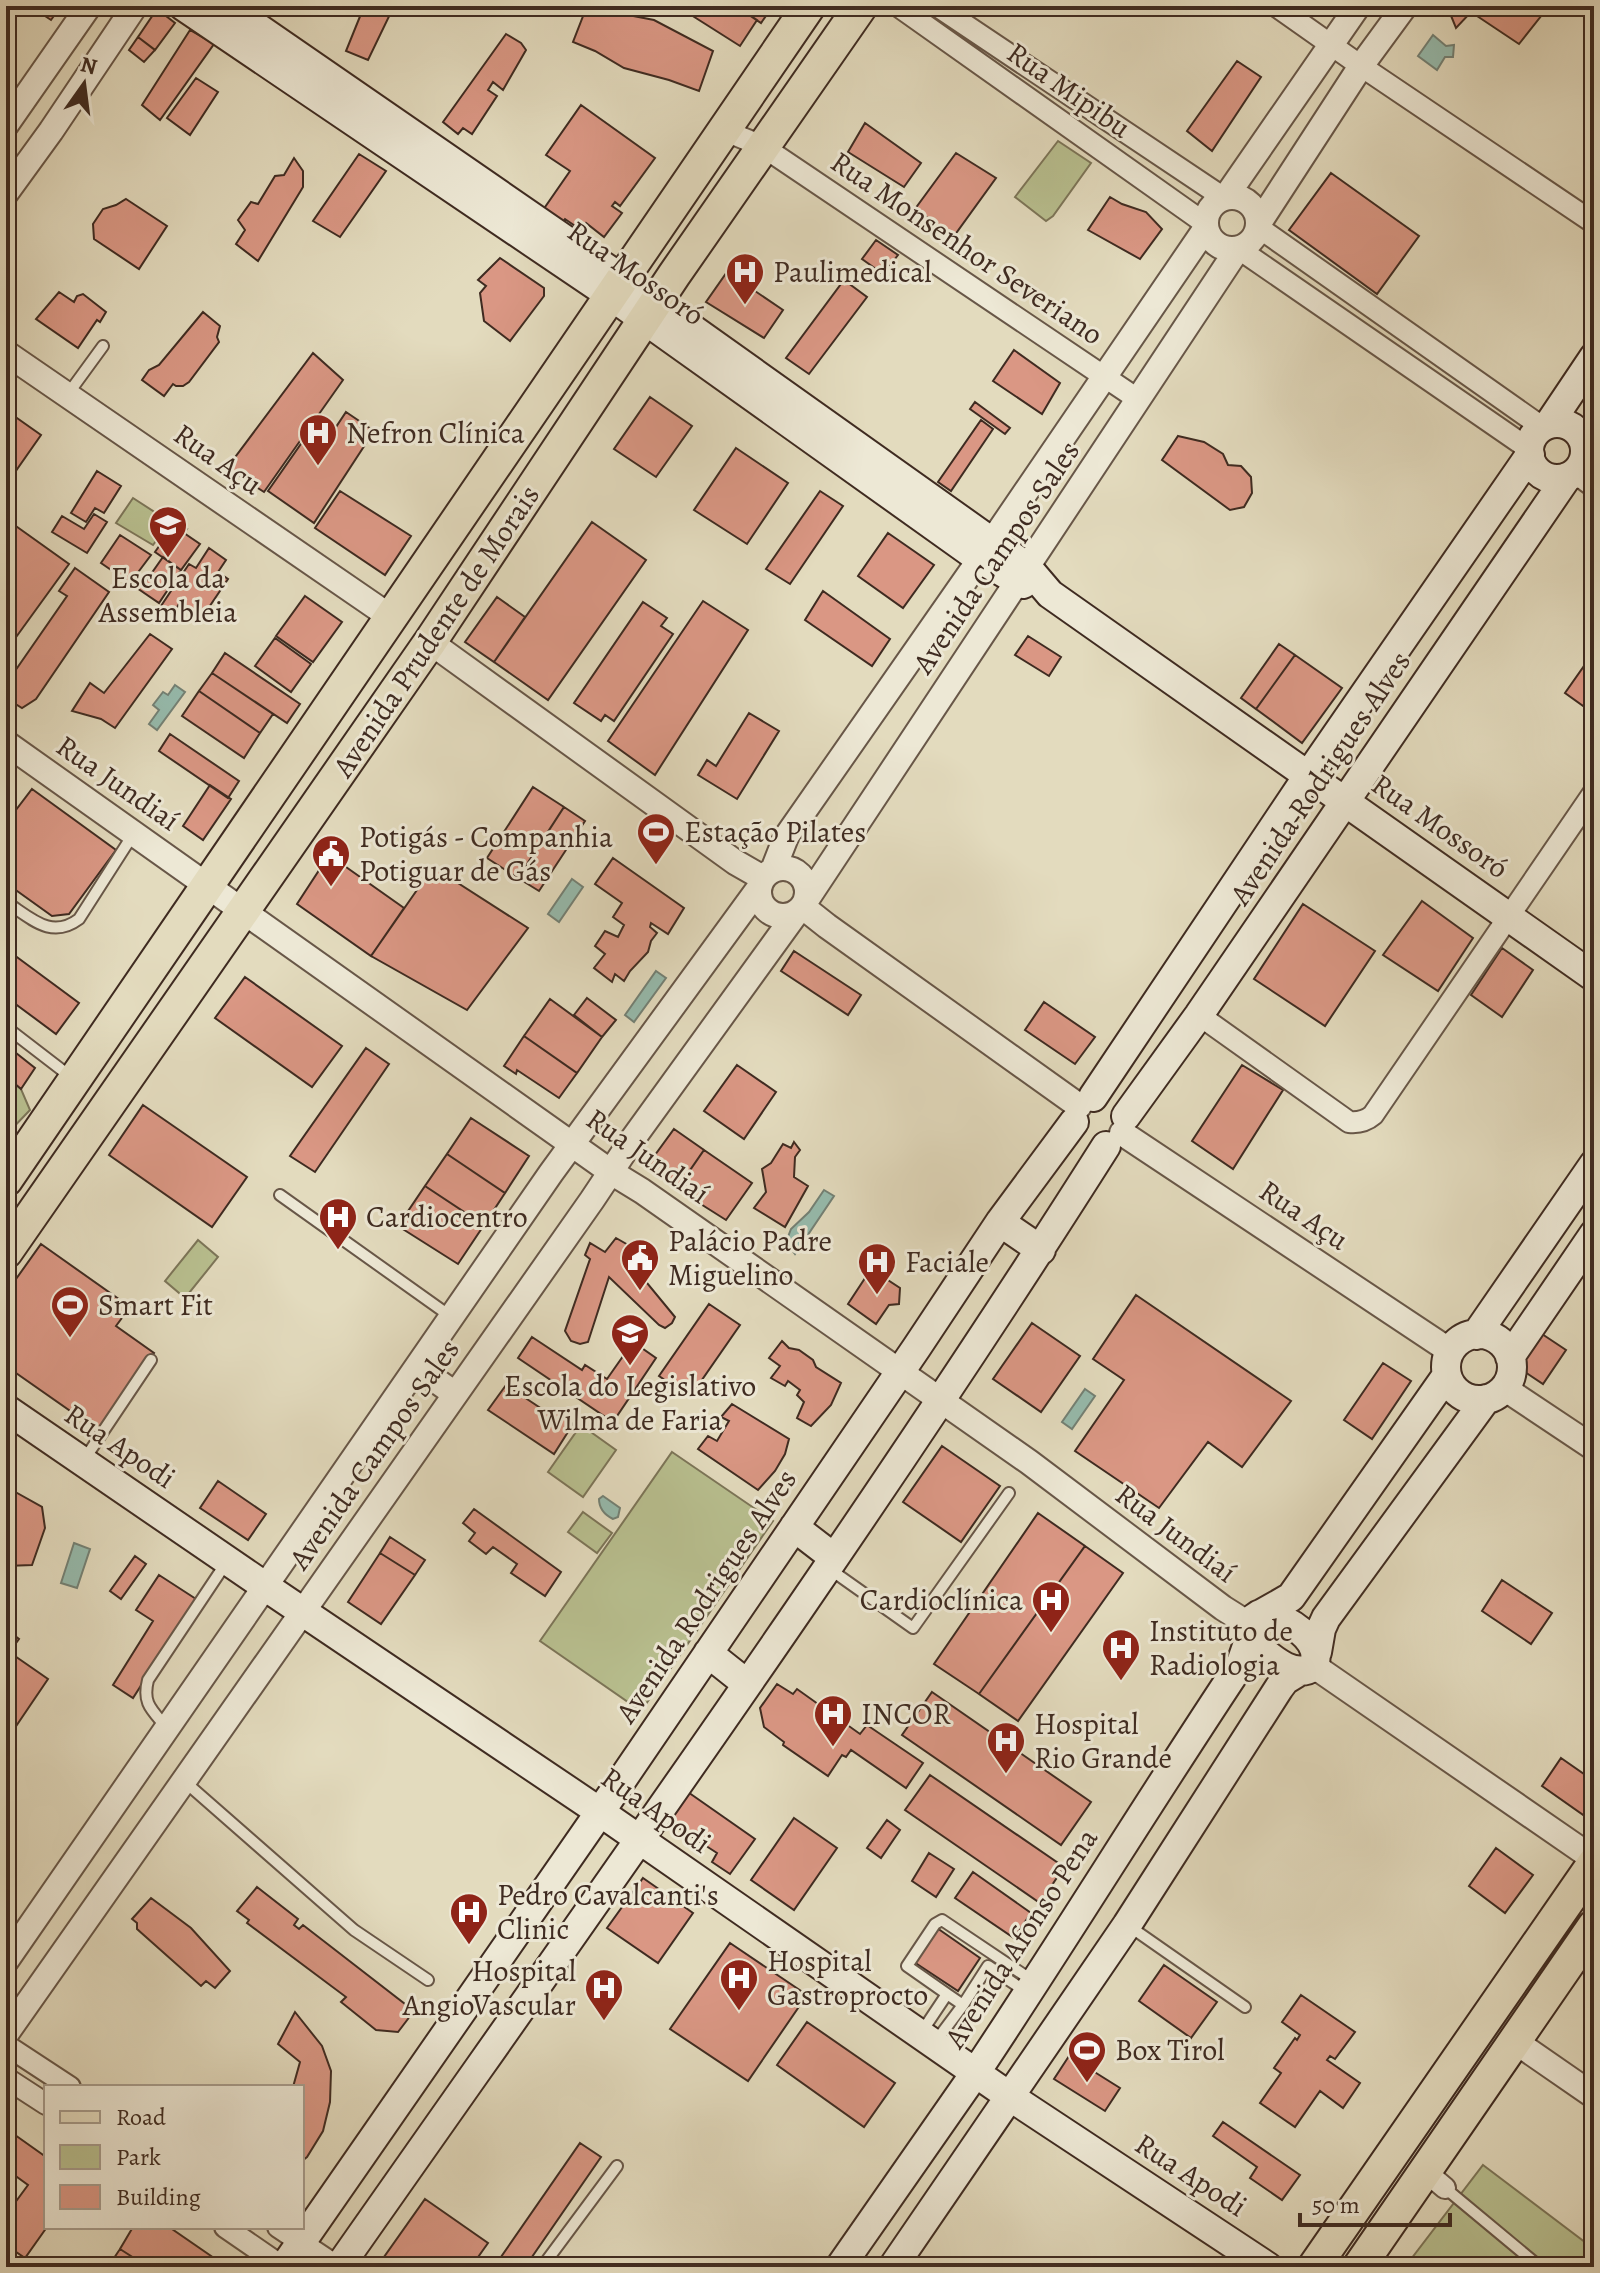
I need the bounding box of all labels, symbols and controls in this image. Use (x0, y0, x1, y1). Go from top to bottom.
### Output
street label: Rua Mipibu (999, 33, 1140, 148)
north arrow (44, 44, 124, 124)
text: N (77, 49, 100, 82)
street label: Rua Monsenhor Severiano (823, 142, 1111, 354)
street label: Rua Mossoró (560, 211, 712, 335)
hospital icon: Paulimedical (724, 251, 766, 306)
place label: Paulimedical (773, 252, 932, 292)
hospital icon: Nefron Clínica (297, 412, 339, 467)
place label: Nefron Clínica (346, 413, 525, 453)
street label: Rua Açu (166, 414, 271, 504)
street label: Avenida Campos Sales (903, 433, 1089, 682)
street label: Avenida Prudente de Morais (323, 477, 549, 786)
school or university icon: Escola da Assembleia (147, 504, 189, 559)
place label: Escola da Assembleia (98, 558, 237, 632)
street label: Avenida Rodrigues Alves (1220, 643, 1420, 914)
street label: Rua Jundiaí (48, 726, 188, 840)
street label: Rua Mossoró (1364, 764, 1516, 888)
sports icon: Estação Pilates (635, 811, 677, 866)
place label: Estação Pilates (684, 812, 866, 852)
place label: Potigás - Companhia Potiguar de Gás (359, 817, 613, 891)
public building icon: Potigás - Companhia Potiguar de Gás (310, 833, 352, 888)
street label: Rua Jundiaí (578, 1099, 718, 1213)
street label: Rua Açu (1252, 1171, 1357, 1260)
hospital icon: Cardiocentro (317, 1196, 359, 1251)
place label: Cardiocentro (366, 1197, 528, 1237)
place label: Palácio Padre Miguelino (668, 1221, 832, 1295)
public building icon: Palácio Padre Miguelino (619, 1237, 661, 1292)
hospital icon: Faciale (856, 1241, 898, 1296)
place label: Faciale (905, 1242, 989, 1282)
sports icon: Smart Fit (49, 1284, 91, 1339)
place label: Smart Fit (98, 1285, 213, 1325)
school or university icon: Escola do Legislativo Wilma de Faria (609, 1312, 651, 1367)
street label: Avenida Campos Sales (279, 1331, 469, 1578)
place label: Escola do Legislativo Wilma de Faria (504, 1366, 756, 1440)
street label: Rua Apodi (57, 1394, 183, 1498)
street label: Avenida Rodrigues Alves (606, 1461, 806, 1732)
street label: Rua Jundiaí (1107, 1474, 1245, 1592)
hospital icon: Cardioclínica (1030, 1579, 1072, 1634)
place label: Cardioclínica (860, 1580, 1023, 1620)
place label: Instituto de Radiologia (1149, 1611, 1293, 1685)
hospital icon: Instituto de Radiologia (1100, 1627, 1142, 1682)
hospital icon: INCOR (812, 1693, 854, 1748)
place label: INCOR (861, 1694, 952, 1734)
place label: Hospital Rio Grande (1034, 1704, 1172, 1778)
hospital icon: Hospital Rio Grande (985, 1720, 1027, 1775)
street label: Rua Apodi (593, 1758, 719, 1862)
street label: Avenida Afonso Pena (934, 1820, 1107, 2056)
place label: Pedro Cavalcanti's Clinic (497, 1875, 719, 1949)
hospital icon: Pedro Cavalcanti's Clinic (448, 1891, 490, 1946)
place label: Hospital Gastroprocto (767, 1941, 928, 2015)
place label: Hospital AngioVascular (402, 1951, 576, 2025)
hospital icon: Hospital Gastroprocto (718, 1957, 760, 2012)
hospital icon: Hospital AngioVascular (583, 1967, 625, 2022)
sports icon: Box Tirol (1066, 2029, 1108, 2084)
place label: Box Tirol (1115, 2030, 1225, 2070)
legend (44, 2085, 304, 2229)
text: Road (116, 2101, 166, 2133)
street label: Rua Apodi (1127, 2124, 1255, 2226)
text: Park (116, 2141, 161, 2173)
scale bar (1300, 2177, 1450, 2227)
text: Building (116, 2181, 201, 2213)
text: 50 m (1312, 2189, 1360, 2221)

